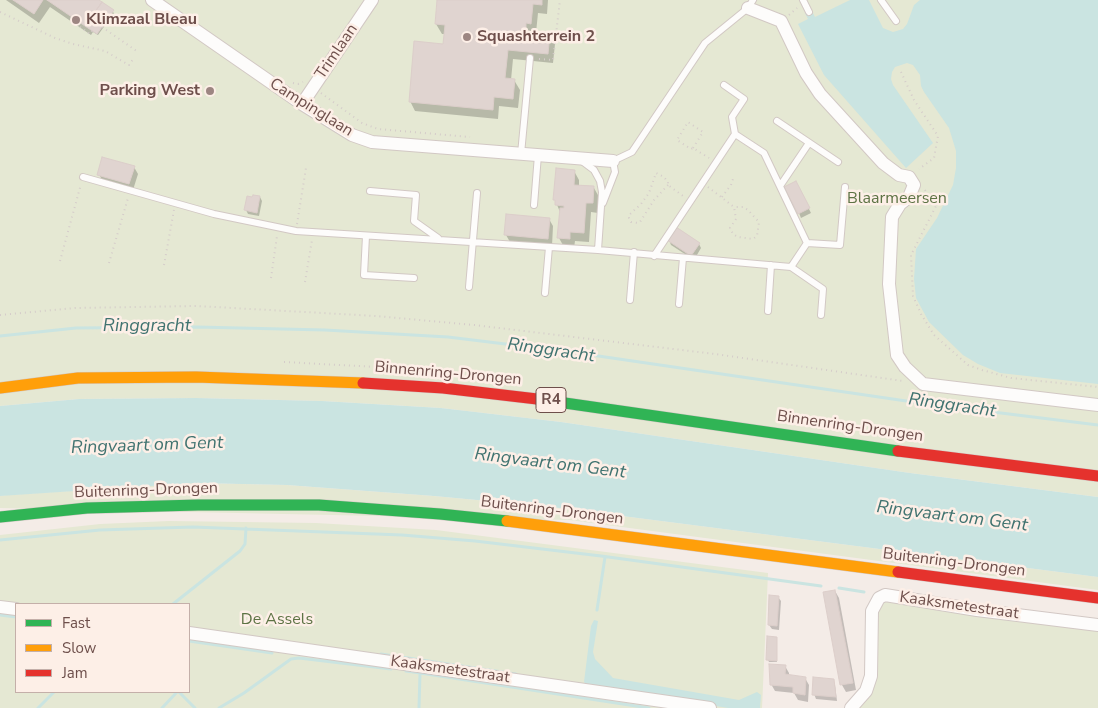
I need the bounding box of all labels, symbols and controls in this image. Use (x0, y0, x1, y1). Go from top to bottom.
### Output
place label: Klimzaal Bleau (86, 10, 197, 30)
marker: Klimzaal Bleau (70, 14, 82, 26)
street label: Trimlaan (312, 21, 362, 83)
place label: Squashterrein 2 (477, 27, 595, 47)
marker: Squashterrein 2 (461, 31, 473, 43)
street label: Campinglaan (266, 75, 356, 141)
place label: Parking West (100, 81, 200, 101)
marker: Parking West (204, 85, 216, 97)
park label: Blaarmeersen (847, 189, 947, 209)
water label: Ringgracht (103, 316, 191, 338)
water label: Ringgracht (506, 334, 596, 368)
street label: Binnenring-Drongen (374, 358, 522, 390)
road number: R4 (536, 388, 566, 412)
water label: Ringgracht (907, 389, 997, 423)
street label: Binnenring-Drongen (776, 407, 924, 447)
water label: Ringvaart om Gent (71, 433, 223, 459)
water label: Ringvaart om Gent (473, 444, 627, 484)
street label: Buitenring-Drongen (74, 479, 218, 503)
street label: Buitenring-Drongen (479, 493, 625, 529)
water label: Ringvaart om Gent (875, 497, 1029, 537)
street label: Buitenring-Drongen (881, 545, 1027, 581)
street label: Kaaksmetestraat (898, 588, 1020, 624)
legend (15, 603, 190, 693)
park label: De Assels (241, 610, 313, 630)
text: Fast (62, 613, 90, 633)
text: Slow (62, 638, 96, 658)
street label: Kaaksmetestraat (389, 652, 511, 688)
text: Jam (62, 663, 88, 683)

